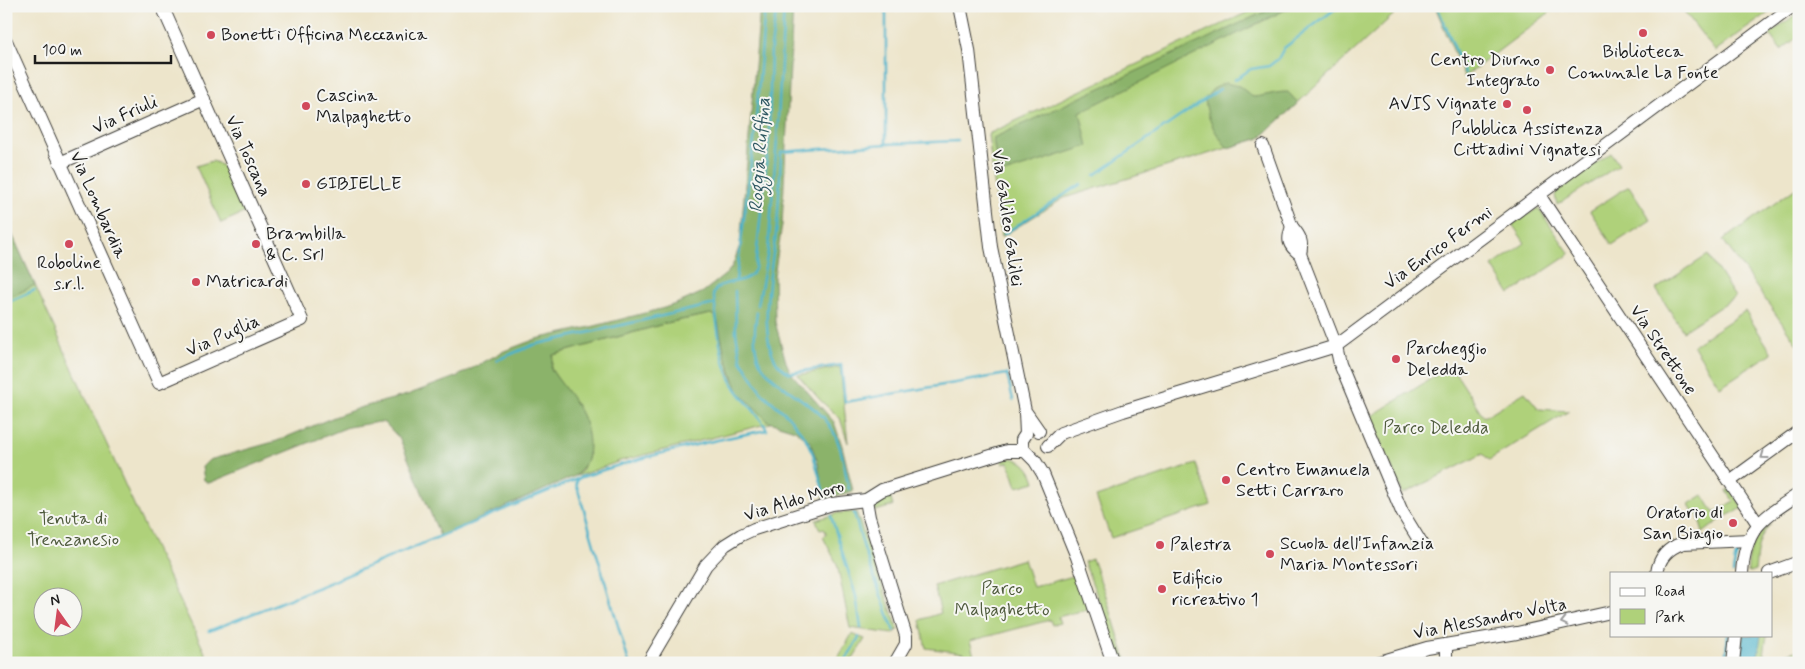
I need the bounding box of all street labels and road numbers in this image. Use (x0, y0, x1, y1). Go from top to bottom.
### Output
street label: Via Friuli (89, 90, 161, 140)
street label: Via Toscana (219, 111, 277, 201)
street label: Via Lombardia (64, 148, 132, 263)
street label: Via Galileo Galilei (986, 148, 1028, 288)
street label: Via Enrico Fermi (1379, 200, 1497, 296)
street label: Via Strettone (1624, 300, 1702, 400)
street label: Via Puglia (182, 309, 264, 365)
street label: Via Aldo Moro (741, 474, 847, 528)
street label: Via Alessandro Volta (1411, 592, 1569, 646)

